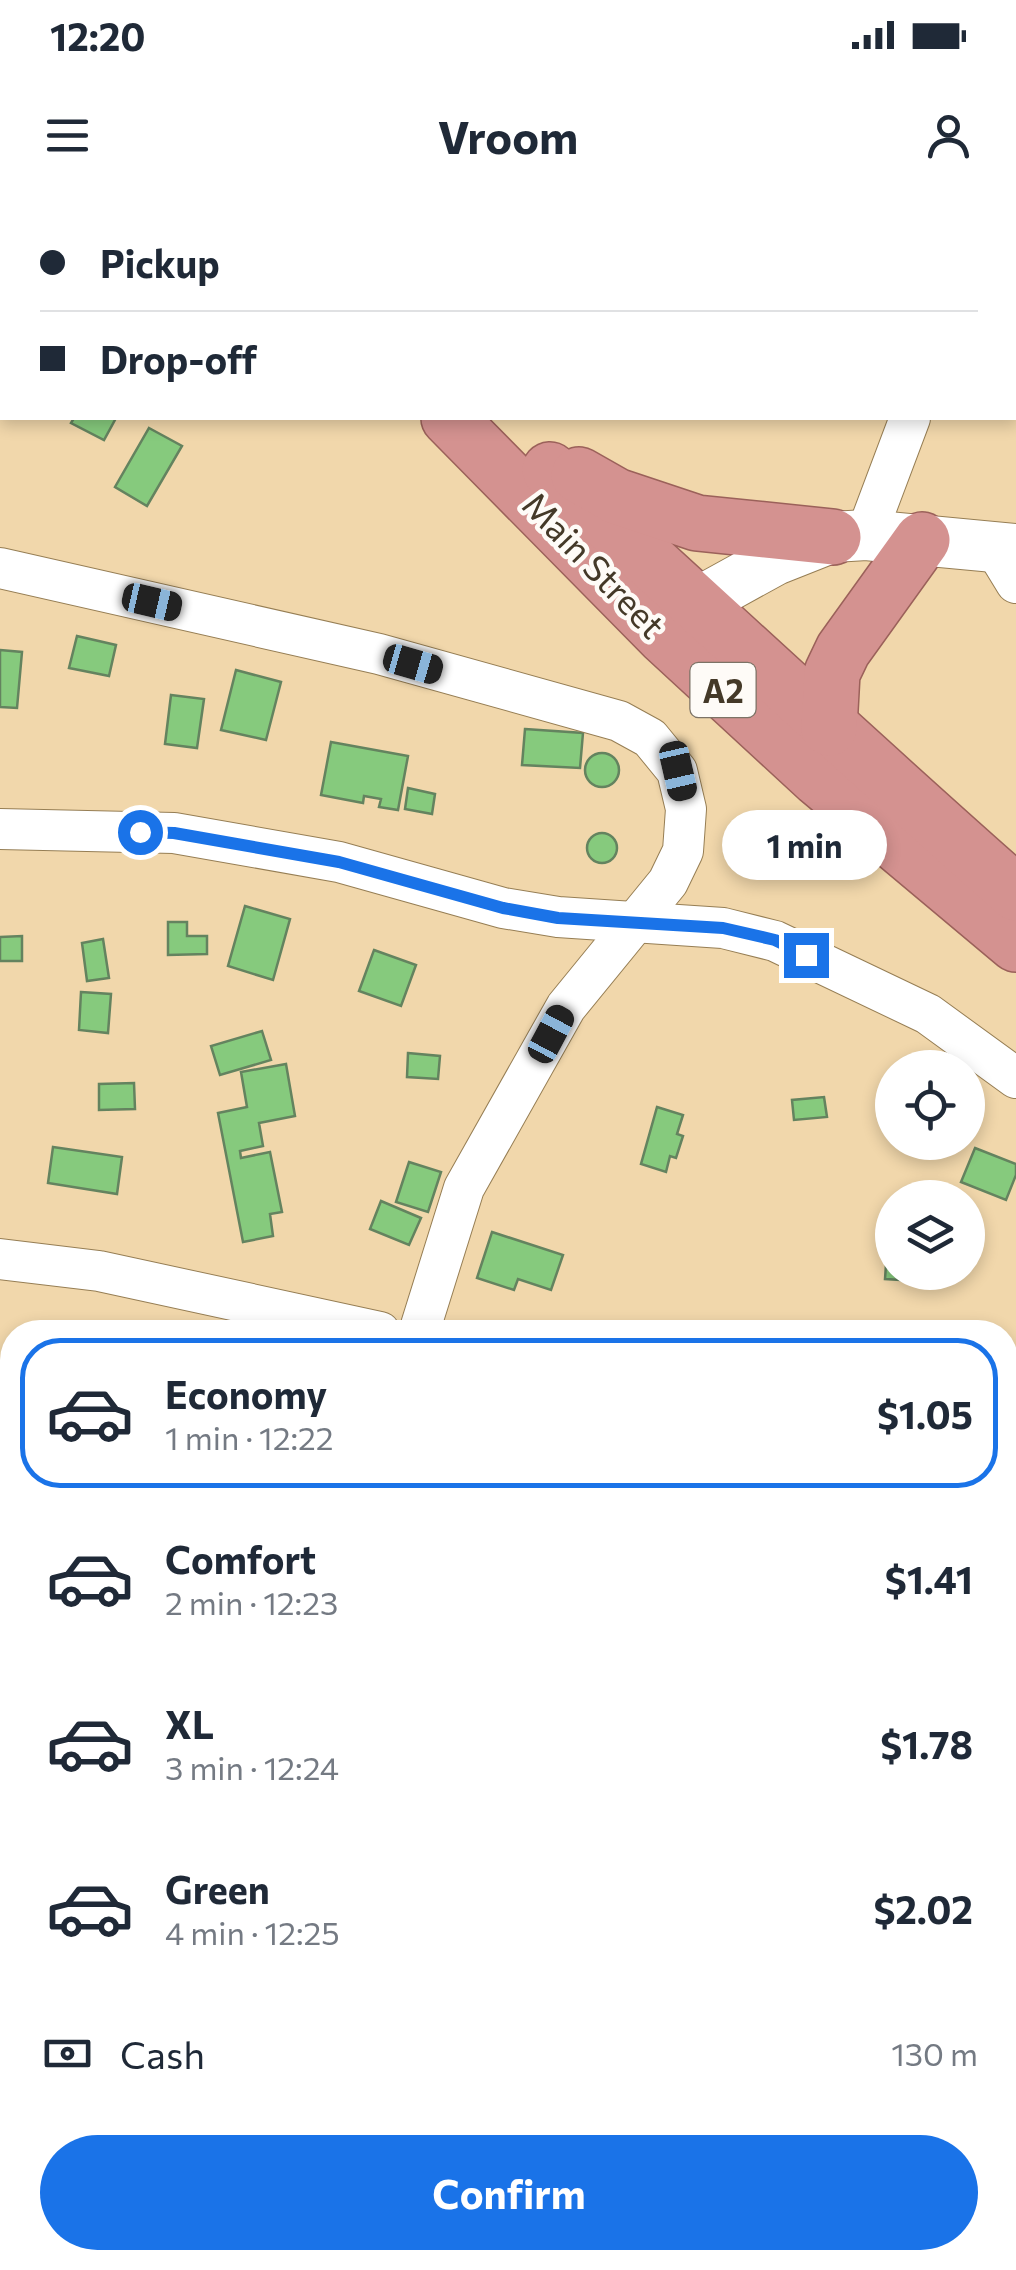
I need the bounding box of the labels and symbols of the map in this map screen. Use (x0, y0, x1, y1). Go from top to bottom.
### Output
street label: Main Street (515, 482, 675, 646)
car (119, 581, 185, 623)
car (380, 641, 446, 687)
road number: A2 (690, 663, 756, 717)
car (657, 738, 699, 804)
route start (118, 810, 163, 855)
callout: 1 min (724, 810, 888, 880)
route end (784, 933, 829, 978)
car (524, 1000, 578, 1068)

